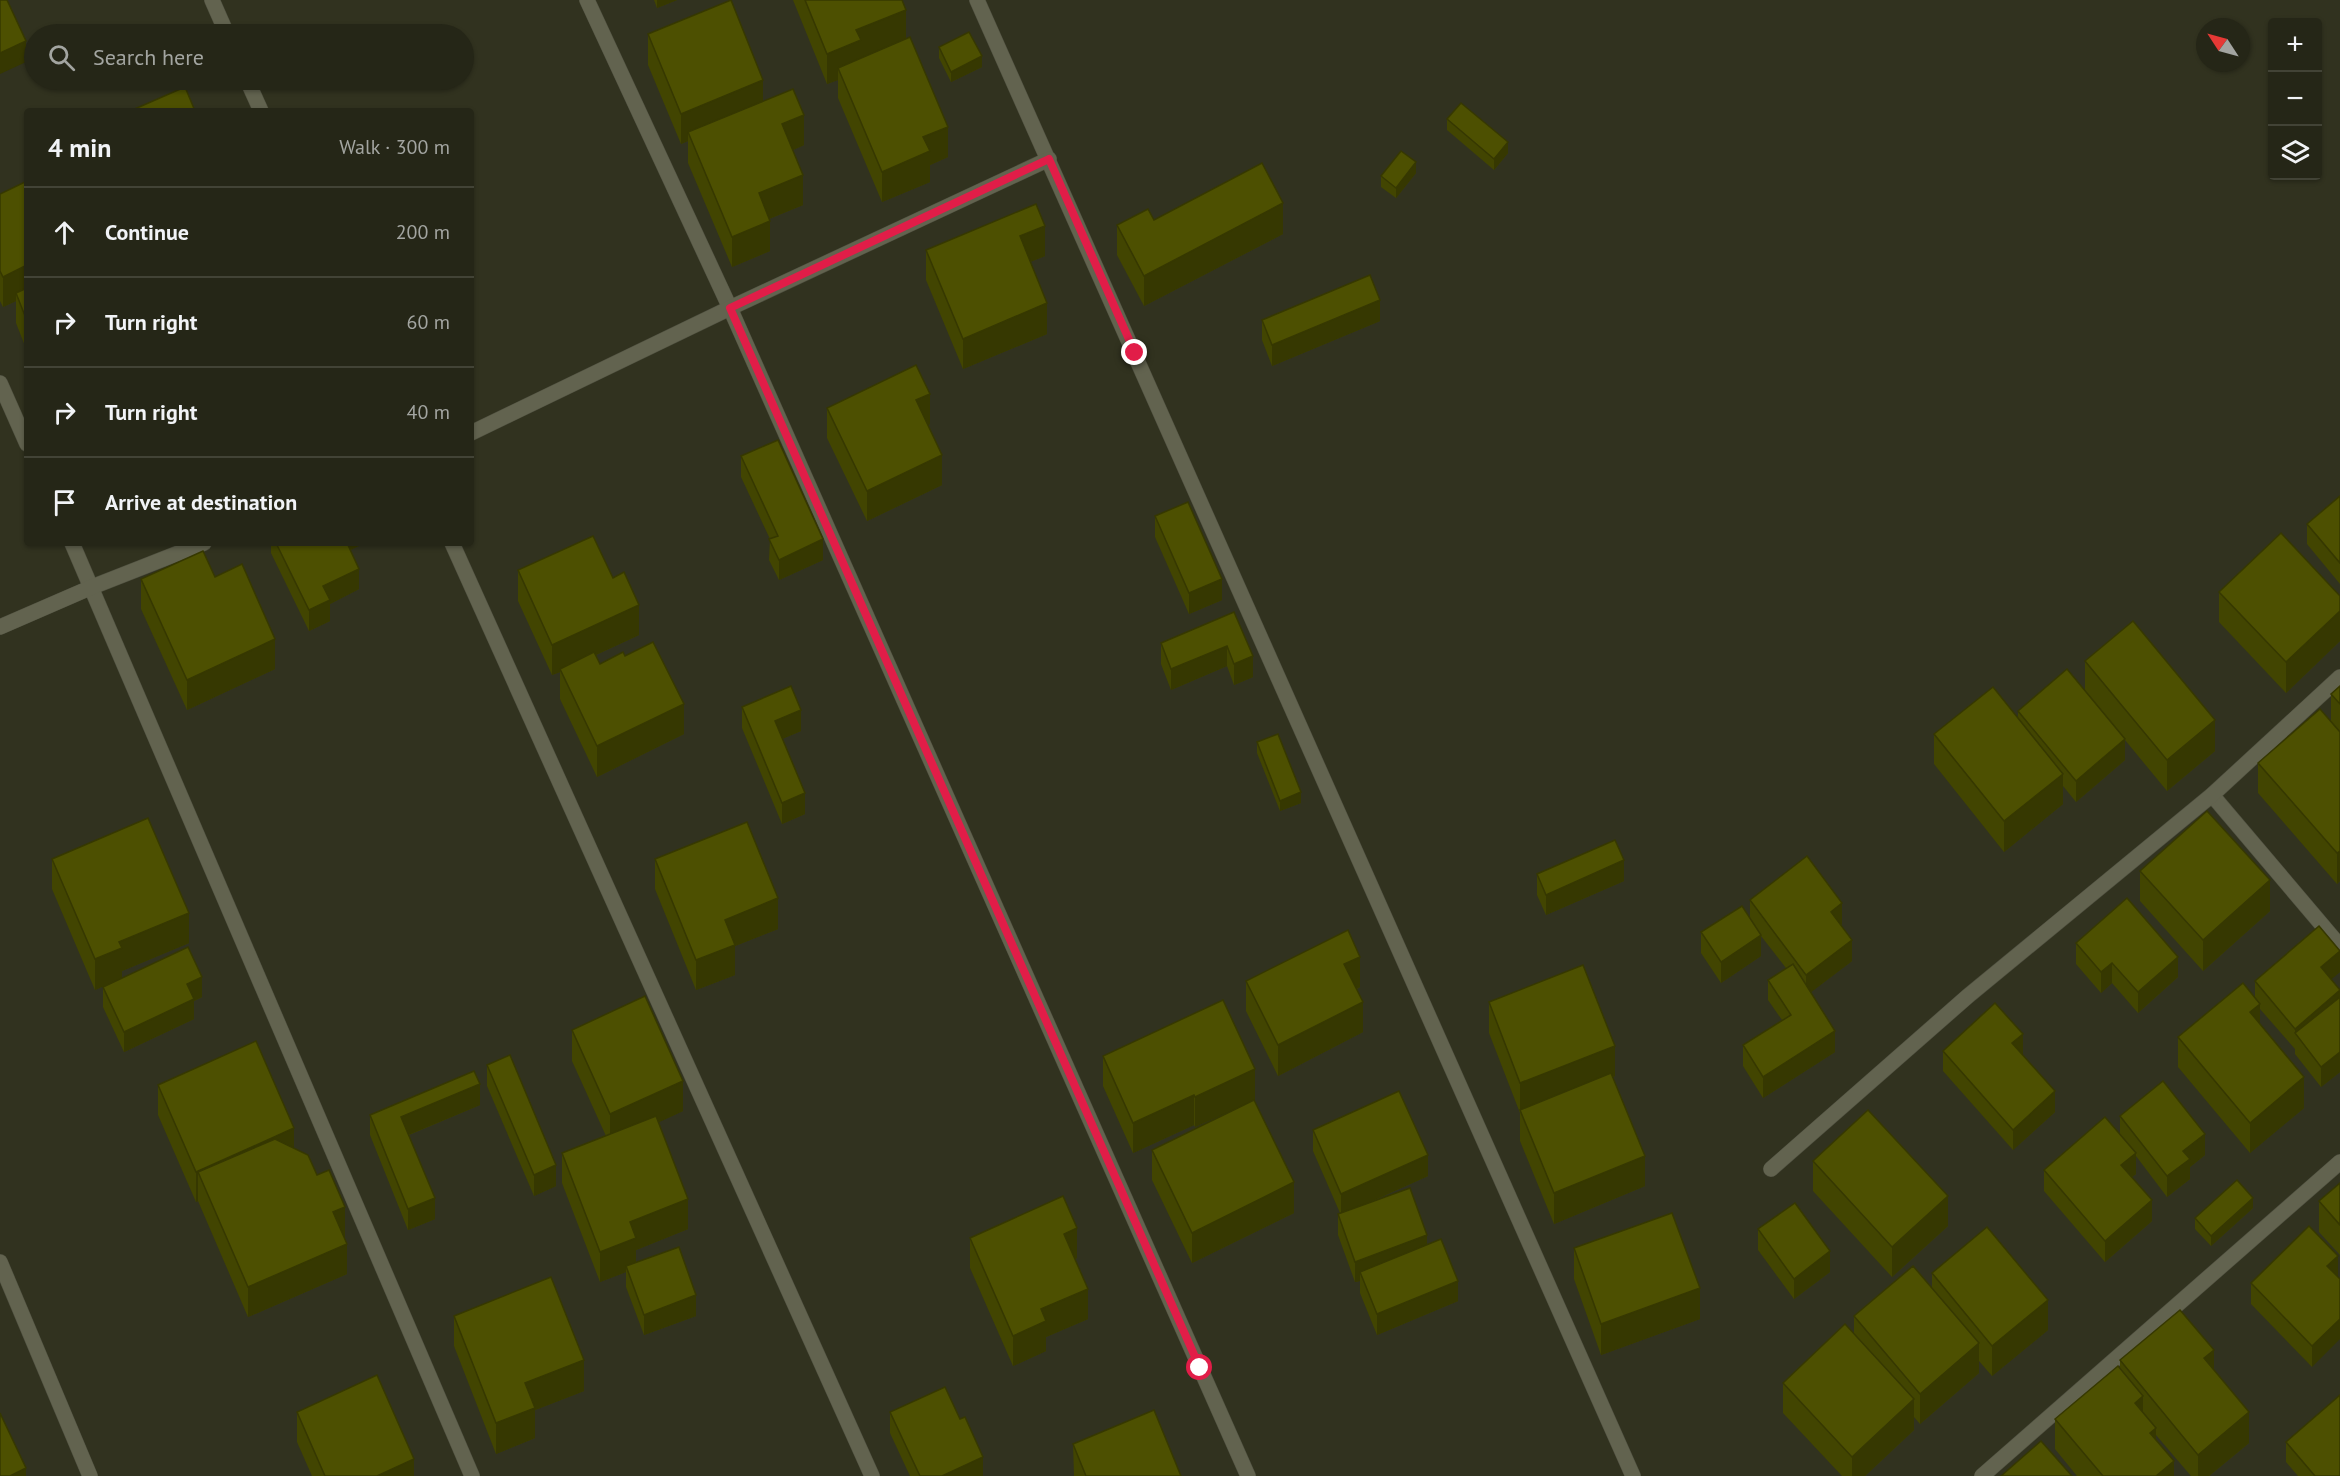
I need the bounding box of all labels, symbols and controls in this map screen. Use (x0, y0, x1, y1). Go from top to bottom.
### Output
north arrow (2196, 18, 2250, 72)
map controls (2268, 18, 2322, 180)
button: + (2268, 18, 2322, 72)
search box (24, 24, 474, 90)
icon: search (45, 41, 78, 74)
text: Search here (93, 43, 204, 71)
button: − (2268, 72, 2322, 126)
button: layers (2268, 126, 2322, 180)
text: 4 min (48, 131, 111, 164)
text: Walk · 300 m (339, 134, 450, 160)
icon: ahead (48, 216, 81, 249)
text: Continue (105, 218, 189, 246)
text: 200 m (396, 219, 450, 245)
icon: right (48, 306, 81, 339)
text: Turn right (105, 308, 197, 336)
text: 60 m (407, 309, 450, 335)
route end (1121, 339, 1147, 365)
icon: right (48, 396, 81, 429)
text: Turn right (105, 398, 197, 426)
text: 40 m (407, 399, 450, 425)
icon: arrive (48, 486, 81, 519)
text: Arrive at destination (105, 488, 297, 516)
route start (1186, 1354, 1212, 1380)

